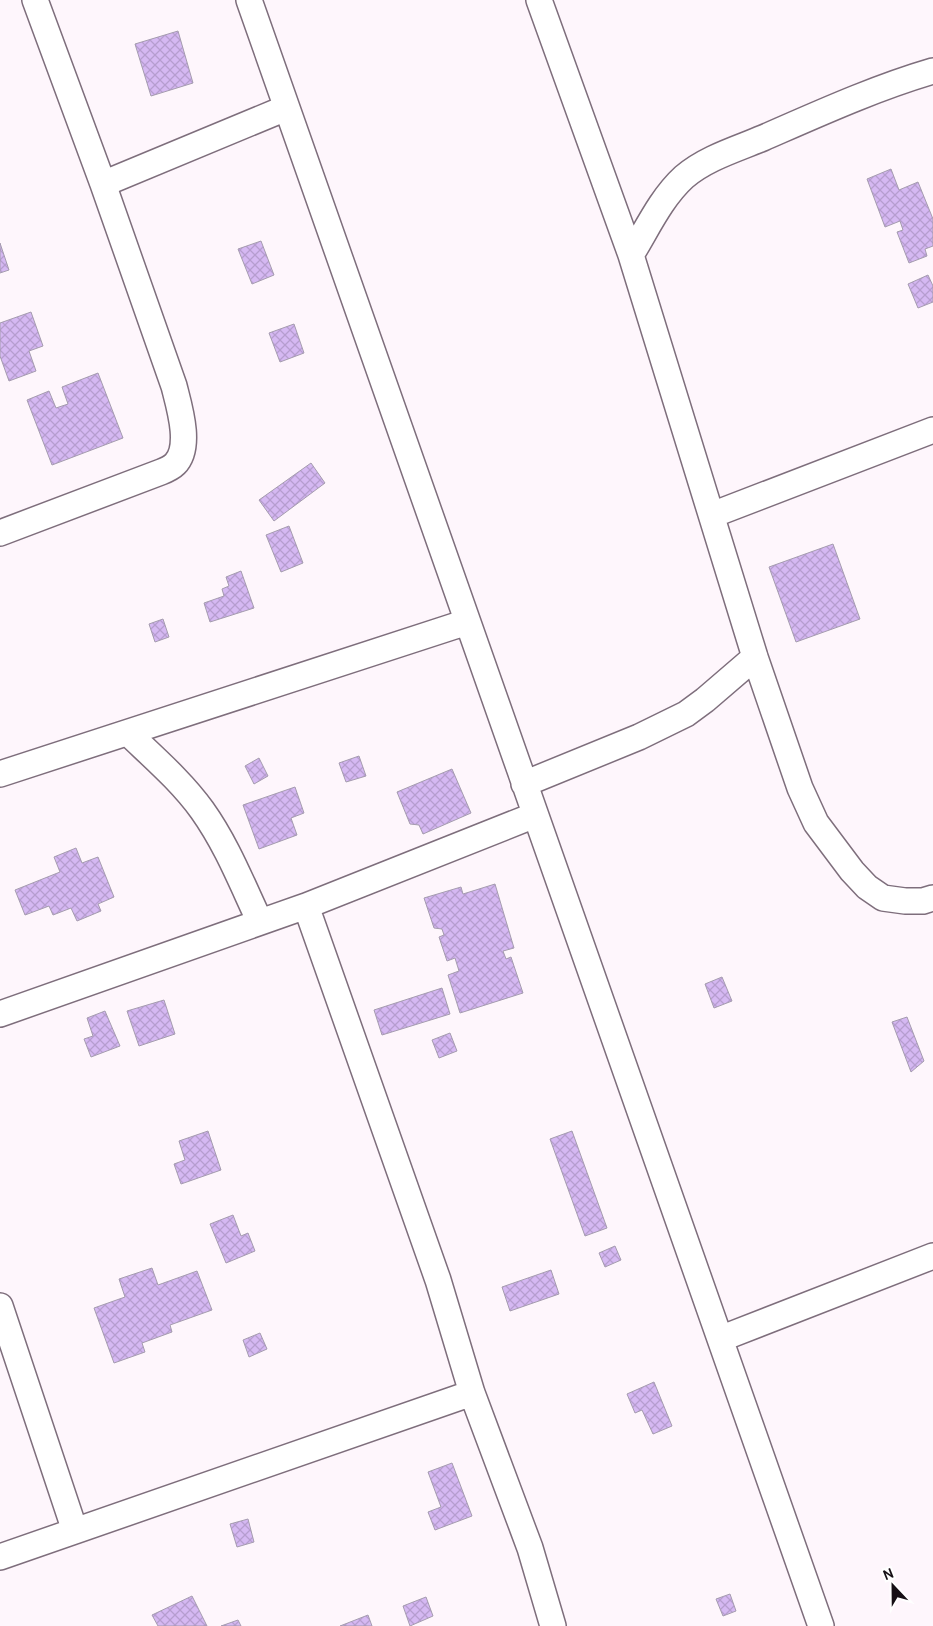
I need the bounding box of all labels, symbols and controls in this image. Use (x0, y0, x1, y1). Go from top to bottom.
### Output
north arrow (868, 1561, 918, 1611)
text: N (880, 1564, 896, 1584)

